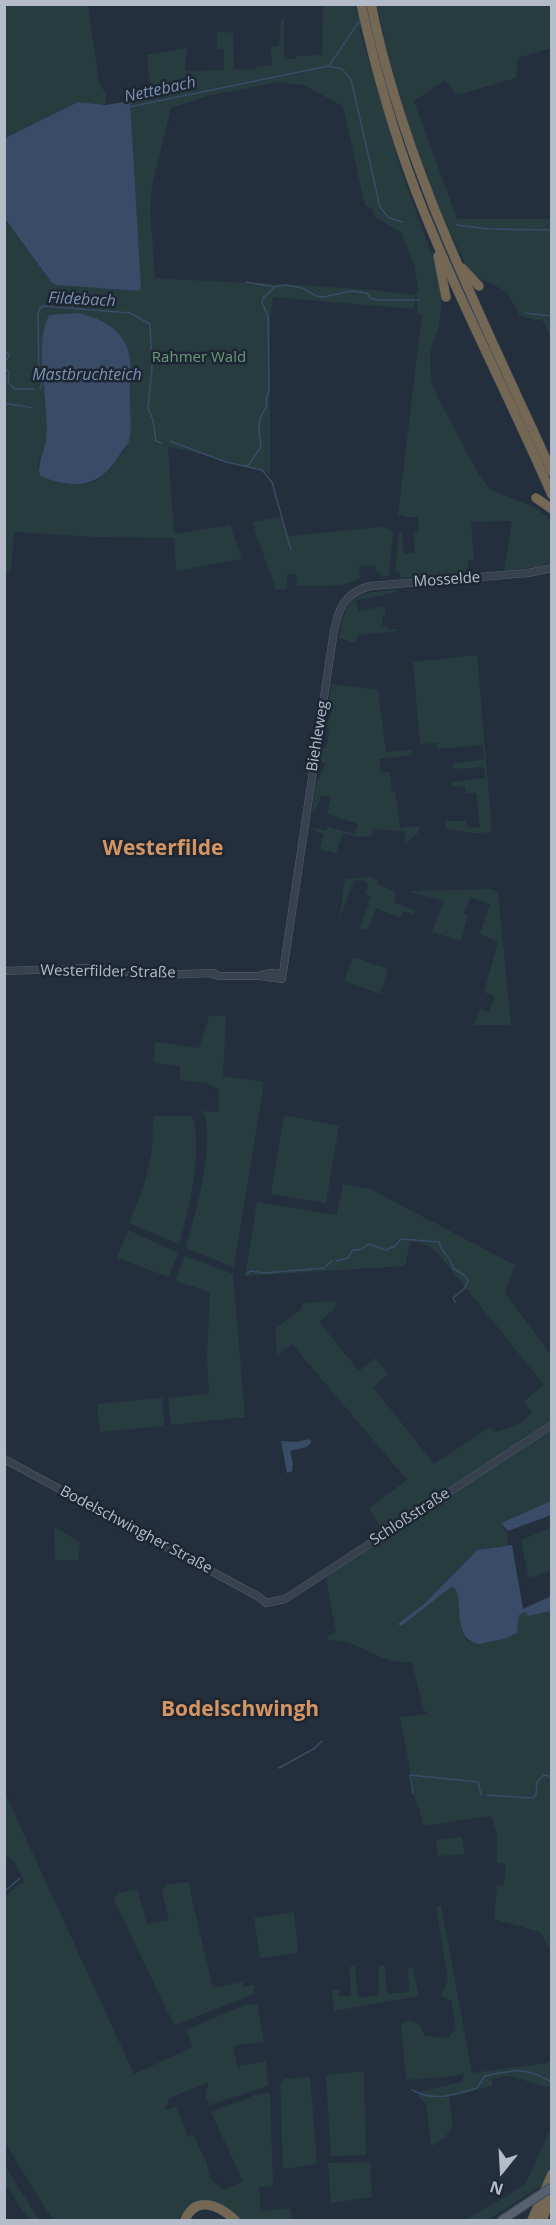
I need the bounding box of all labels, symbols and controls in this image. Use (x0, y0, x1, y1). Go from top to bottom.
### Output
water label: Nettebach (123, 73, 197, 107)
water label: Fildebach (48, 289, 116, 311)
park label: Rahmer Wald (152, 349, 246, 367)
water label: Mastbruchteich (32, 365, 142, 385)
street label: Mosselde (413, 569, 481, 591)
street label: Biehleweg (304, 699, 332, 773)
district label: Westerfilde (103, 836, 223, 862)
street label: Westerfilder Straße (40, 962, 176, 982)
street label: Bodelschwingher Straße (57, 1482, 215, 1578)
street label: Schloßstraße (367, 1485, 453, 1549)
district label: Bodelschwingh (161, 1697, 319, 1723)
north arrow (472, 2141, 532, 2201)
text: N (487, 2176, 506, 2201)

